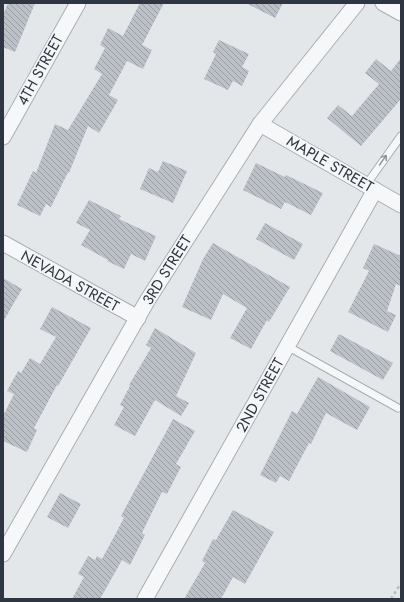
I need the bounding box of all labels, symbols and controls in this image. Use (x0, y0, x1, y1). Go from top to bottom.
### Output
street label: 4TH STREET (11, 31, 69, 109)
street label: MAPLE STREET (283, 130, 377, 198)
one-way arrow (379, 155, 387, 166)
street label: 3RD STREET (137, 231, 197, 309)
street label: NEVADA STREET (17, 245, 123, 317)
street label: 2ND STREET (231, 354, 289, 436)

